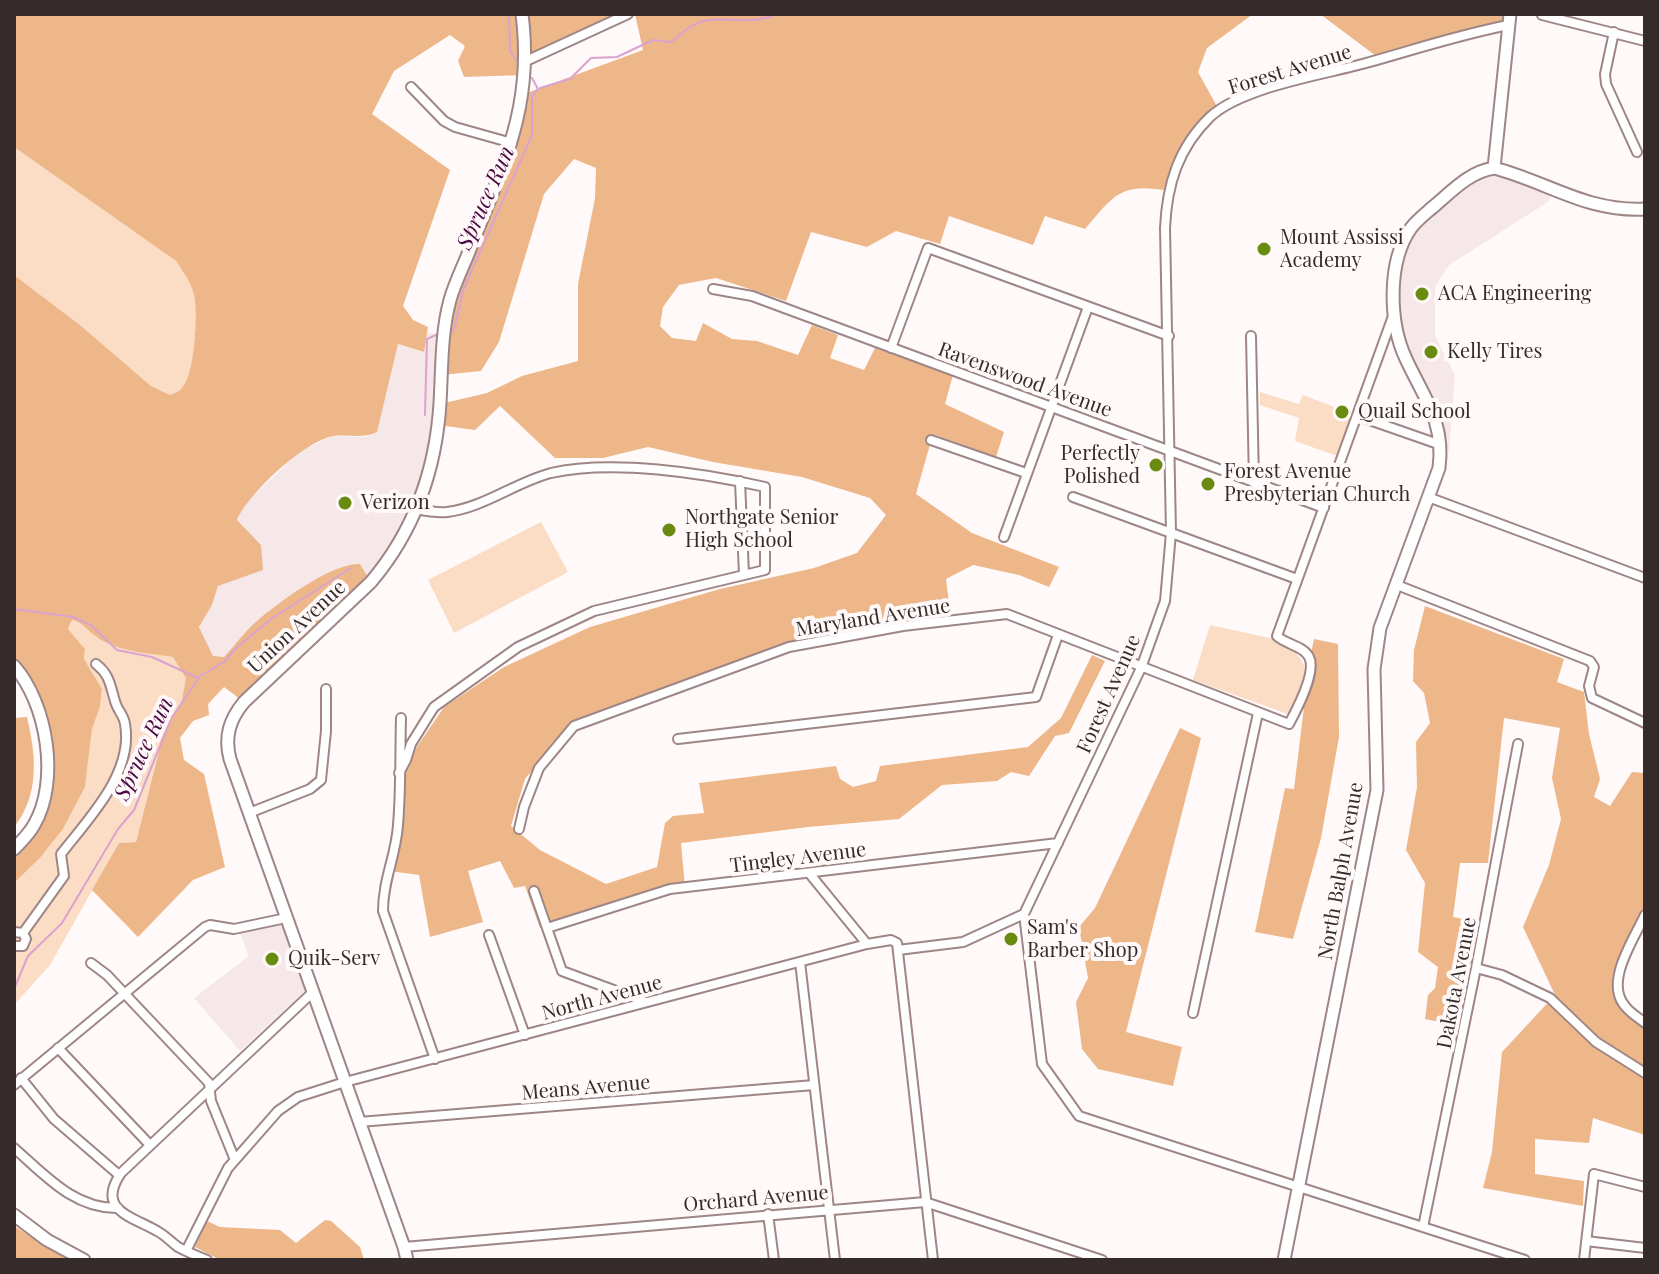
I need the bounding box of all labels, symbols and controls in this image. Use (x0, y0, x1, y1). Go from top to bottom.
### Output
street label: Forest Avenue (1226, 40, 1354, 100)
water label: Spruce Run (452, 142, 520, 254)
place label: Mount Assissi Academy (1280, 226, 1404, 273)
marker: Mount Assissi Academy (1255, 240, 1273, 258)
place label: ACA Engineering (1438, 282, 1591, 306)
marker: ACA Engineering (1413, 285, 1431, 303)
street label: Ravenswood Avenue (935, 337, 1115, 423)
place label: Kelly Tires (1447, 340, 1543, 364)
marker: Kelly Tires (1422, 343, 1440, 361)
place label: Quail School (1358, 400, 1471, 424)
marker: Quail School (1333, 403, 1351, 421)
place label: Perfectly Polished (1061, 442, 1140, 489)
marker: Perfectly Polished (1147, 456, 1165, 474)
place label: Forest Avenue Presbyterian Church (1224, 460, 1410, 507)
marker: Forest Avenue Presbyterian Church (1199, 475, 1217, 493)
place label: Verizon (361, 491, 430, 515)
marker: Verizon (336, 494, 354, 512)
place label: Northgate Senior High School (685, 506, 838, 553)
marker: Northgate Senior High School (660, 521, 678, 539)
street label: Union Avenue (243, 576, 351, 678)
street label: Maryland Avenue (794, 594, 952, 642)
street label: Forest Avenue (1072, 631, 1146, 757)
water label: Spruce Run (109, 693, 179, 805)
street label: North Balph Avenue (1314, 780, 1368, 962)
street label: Tingley Avenue (729, 838, 867, 878)
street label: Dakota Avenue (1432, 915, 1482, 1051)
place label: Sam's Barber Shop (1027, 916, 1138, 963)
marker: Sam's Barber Shop (1002, 930, 1020, 948)
place label: Quik-Serv (288, 947, 380, 971)
marker: Quik-Serv (263, 950, 281, 968)
street label: North Avenue (539, 970, 665, 1026)
street label: Means Avenue (521, 1070, 651, 1106)
street label: Orchard Avenue (682, 1181, 830, 1217)

